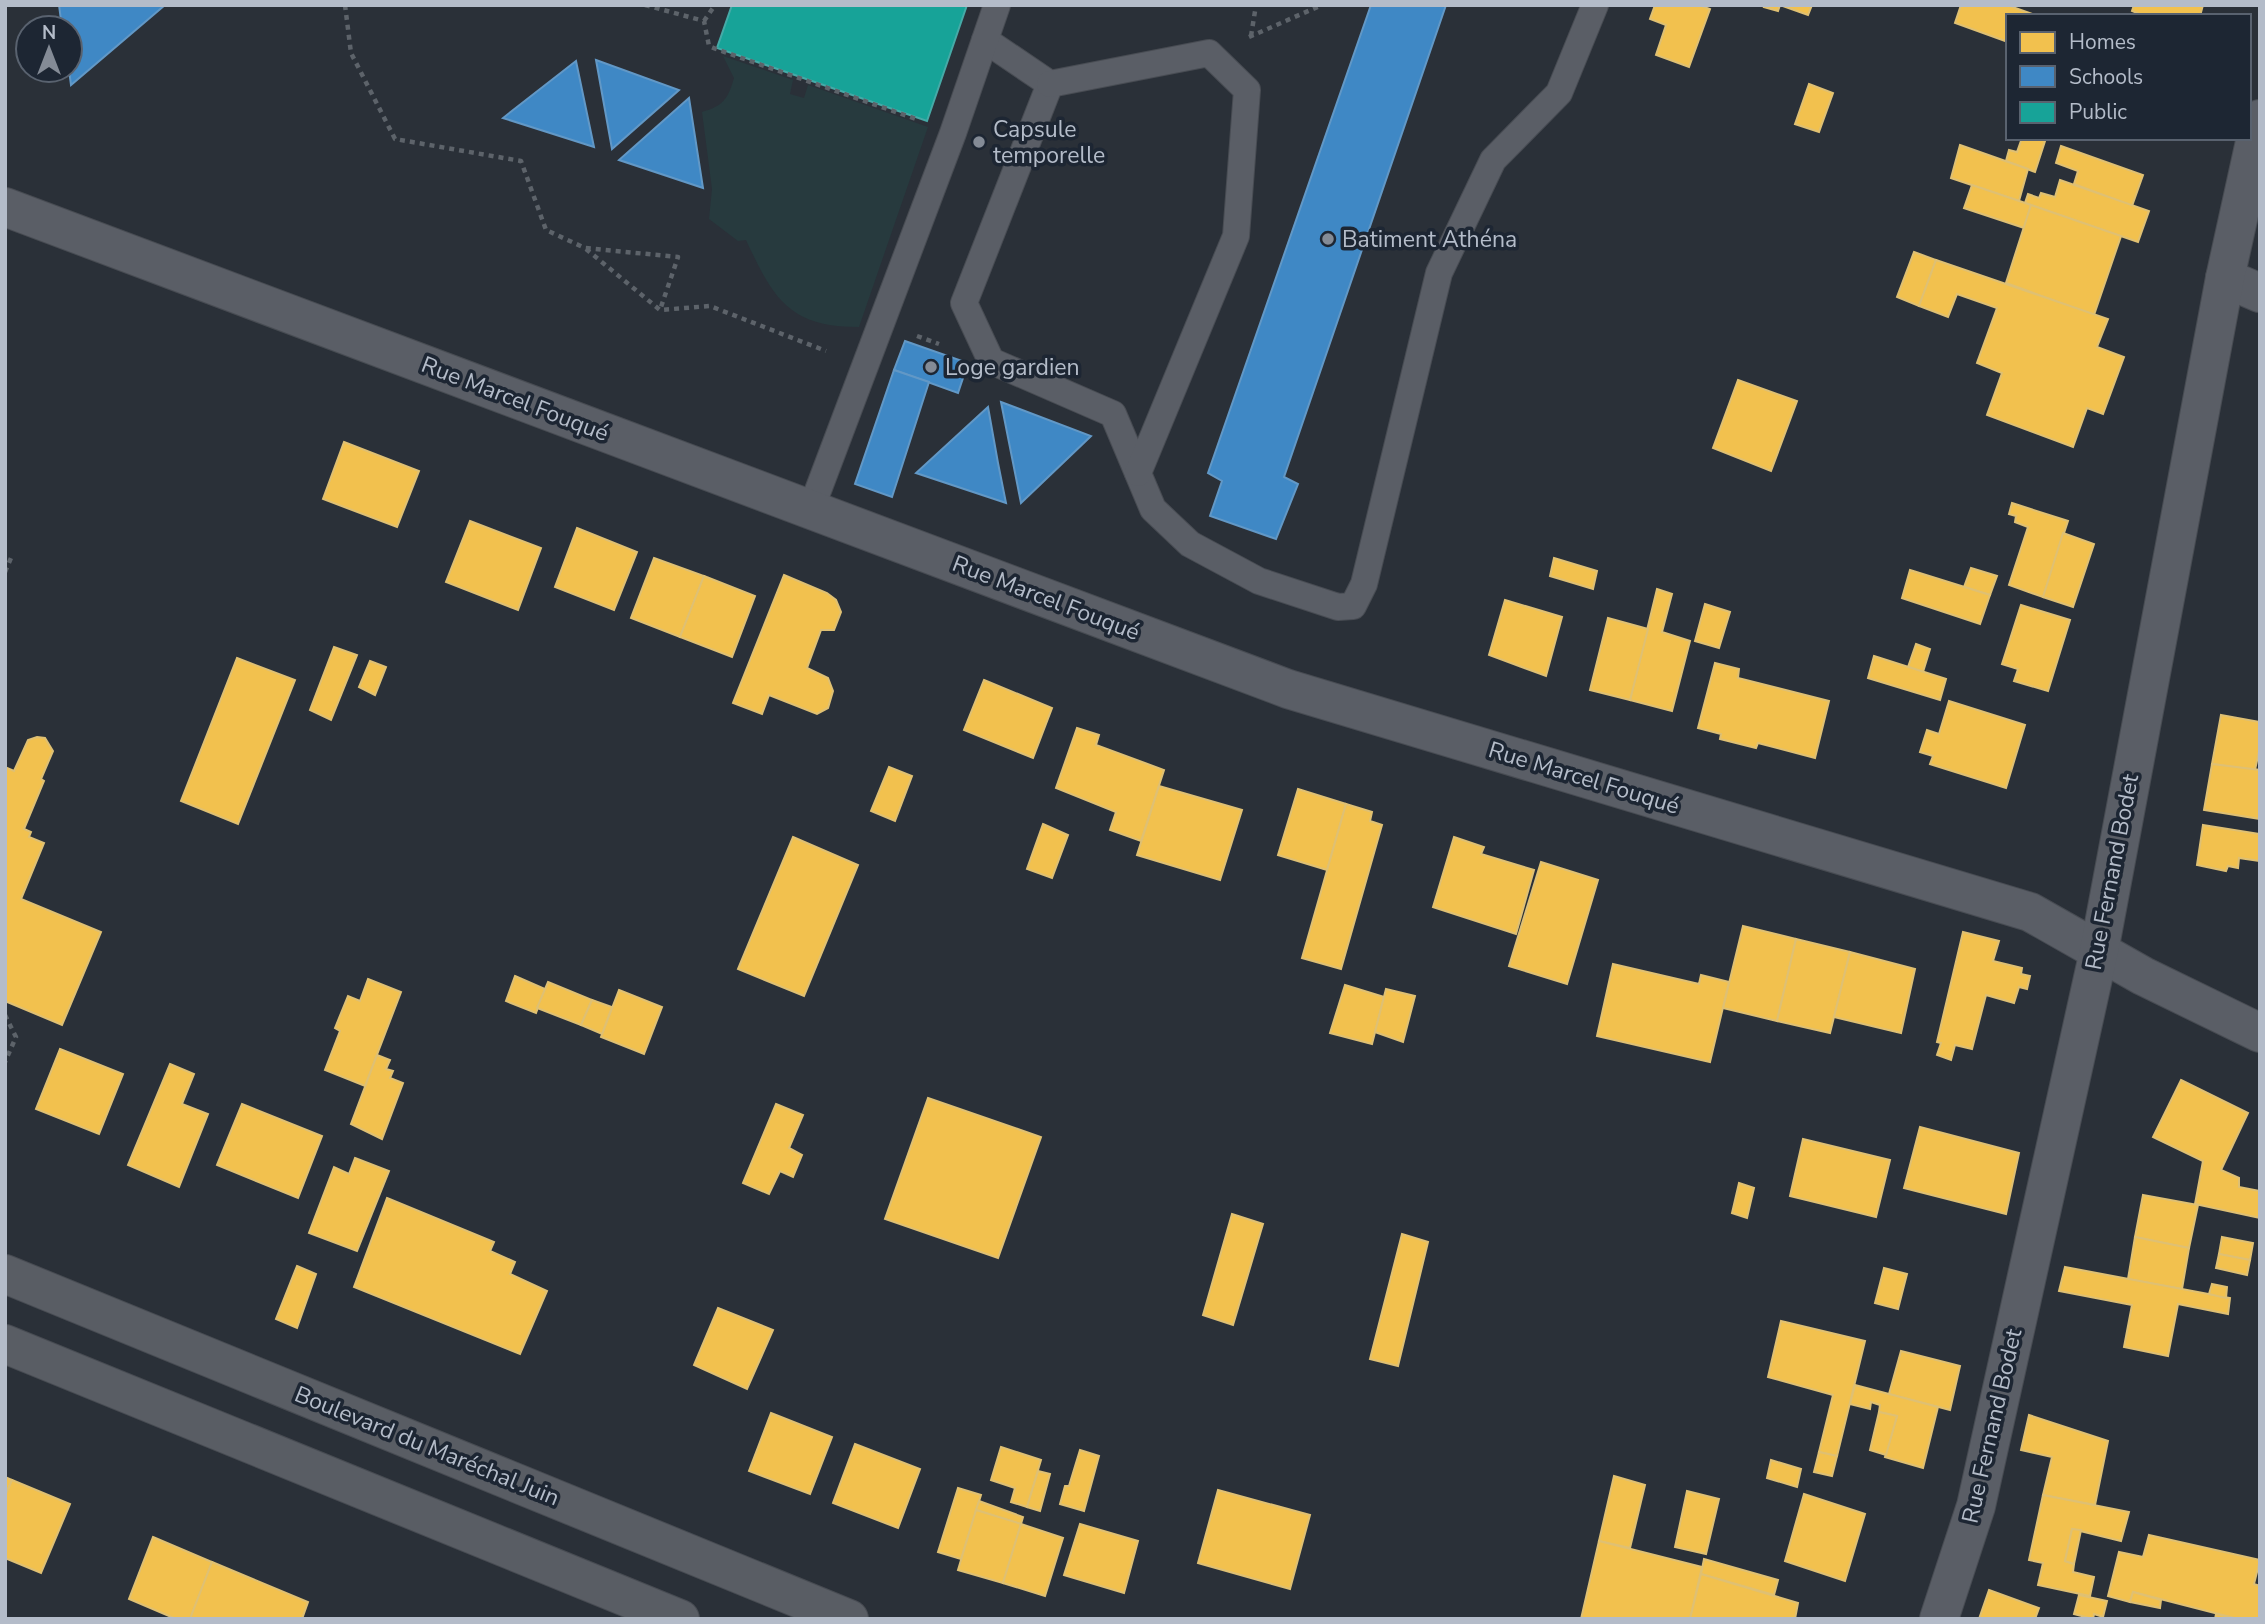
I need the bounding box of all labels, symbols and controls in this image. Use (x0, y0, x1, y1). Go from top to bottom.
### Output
north arrow (14, 14, 84, 84)
legend (2006, 14, 2251, 140)
text: N (42, 20, 56, 46)
text: Homes (2069, 28, 2136, 56)
text: Schools (2069, 63, 2143, 91)
text: Public (2069, 98, 2127, 126)
place label: Capsule temporelle (993, 114, 1105, 171)
marker: Capsule temporelle (971, 134, 987, 150)
place label: Batiment Athéna (1342, 224, 1517, 255)
marker: Batiment Athéna (1320, 231, 1336, 247)
street label: Rue Marcel Fouqué (417, 349, 613, 449)
place label: Loge gardien (945, 352, 1080, 383)
marker: Loge gardien (923, 359, 939, 375)
street label: Rue Marcel Fouqué (948, 548, 1144, 648)
street label: Rue Marcel Fouqué (1485, 734, 1683, 822)
street label: Rue Fernand Bodet (2078, 771, 2146, 972)
street label: Rue Fernand Bodet (1955, 1325, 2030, 1526)
street label: Boulevard du Maréchal Juin (290, 1379, 564, 1513)

